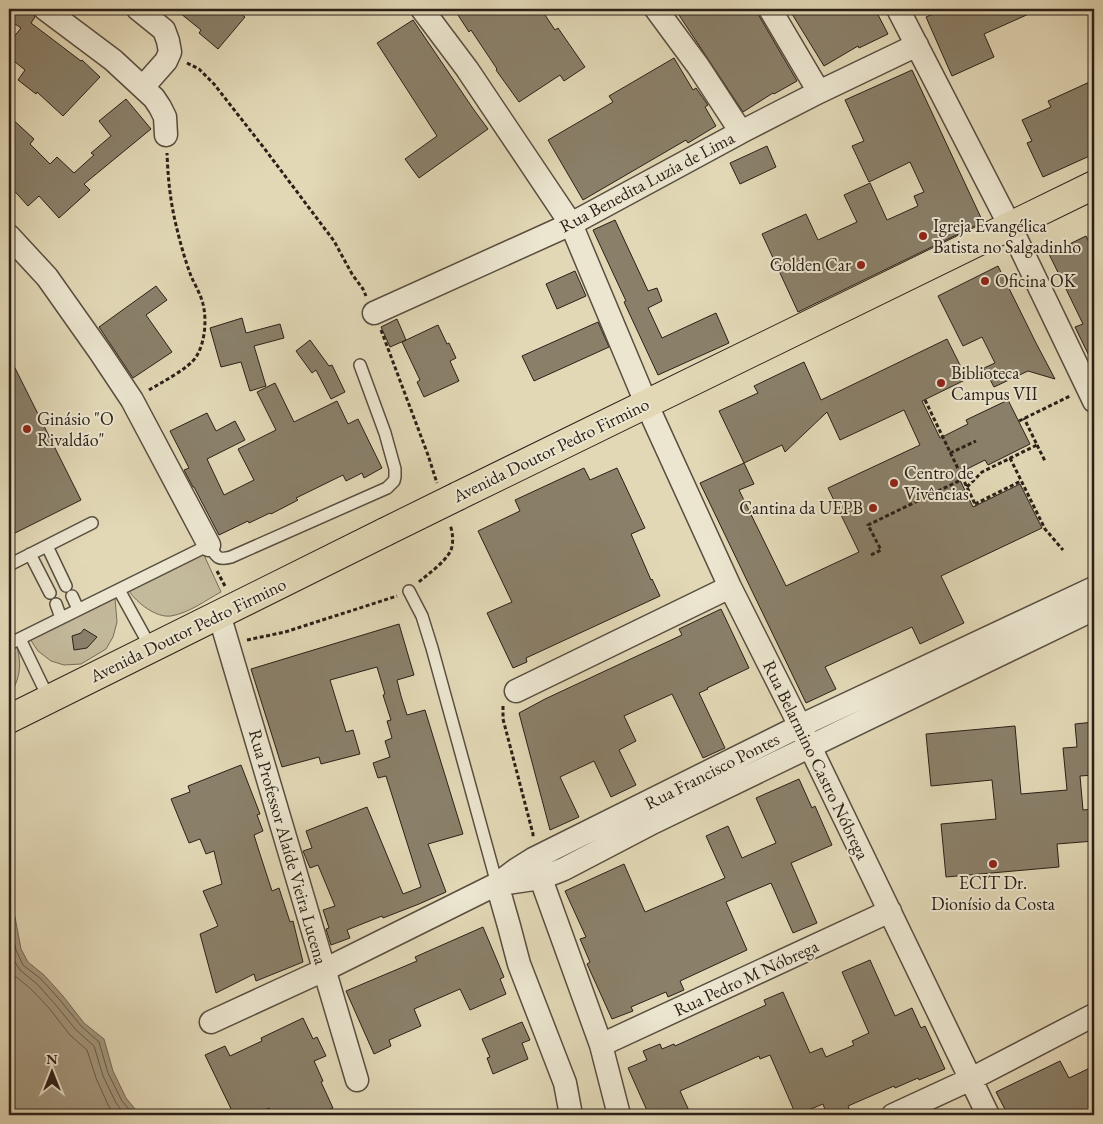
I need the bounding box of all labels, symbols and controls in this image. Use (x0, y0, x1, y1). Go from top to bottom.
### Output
street label: Rua Benedita Luzia de Lima (555, 125, 739, 237)
place label: Igreja Evangélica Batista no Salgadinho (933, 214, 1081, 258)
marker: Igreja Evangélica Batista no Salgadinho (917, 230, 929, 242)
place label: Golden Car (770, 253, 851, 276)
marker: Golden Car (855, 259, 867, 271)
place label: Oficina OK (995, 269, 1077, 292)
marker: Oficina OK (979, 275, 991, 287)
place label: Biblioteca Campus VII (951, 361, 1038, 405)
marker: Biblioteca Campus VII (935, 377, 947, 389)
street label: Avenida Doutor Pedro Firmino (448, 392, 653, 508)
place label: Ginásio "O Rivaldão" (37, 407, 114, 451)
marker: Ginásio "O Rivaldão" (21, 423, 33, 435)
place label: Centro de Vivências (904, 461, 974, 505)
marker: Centro de Vivências (888, 477, 900, 489)
place label: Cantina da UEPB (739, 496, 863, 519)
marker: Cantina da UEPB (867, 502, 879, 514)
street label: Avenida Doutor Pedro Firmino (85, 572, 290, 688)
street label: Rua Belarmino Castro Nóbrega (758, 656, 875, 864)
street label: Rua Professor Alaíde Vieira Lucena (244, 727, 333, 968)
street label: Rua Francisco Pontes (641, 727, 783, 814)
marker: ECIT Dr. Dionísio da Costa (987, 858, 999, 870)
place label: ECIT Dr. Dionísio da Costa (931, 871, 1056, 915)
street label: Rua Pedro M Nóbrega (670, 934, 822, 1021)
north arrow (28, 1046, 78, 1096)
text: N (46, 1050, 58, 1068)

